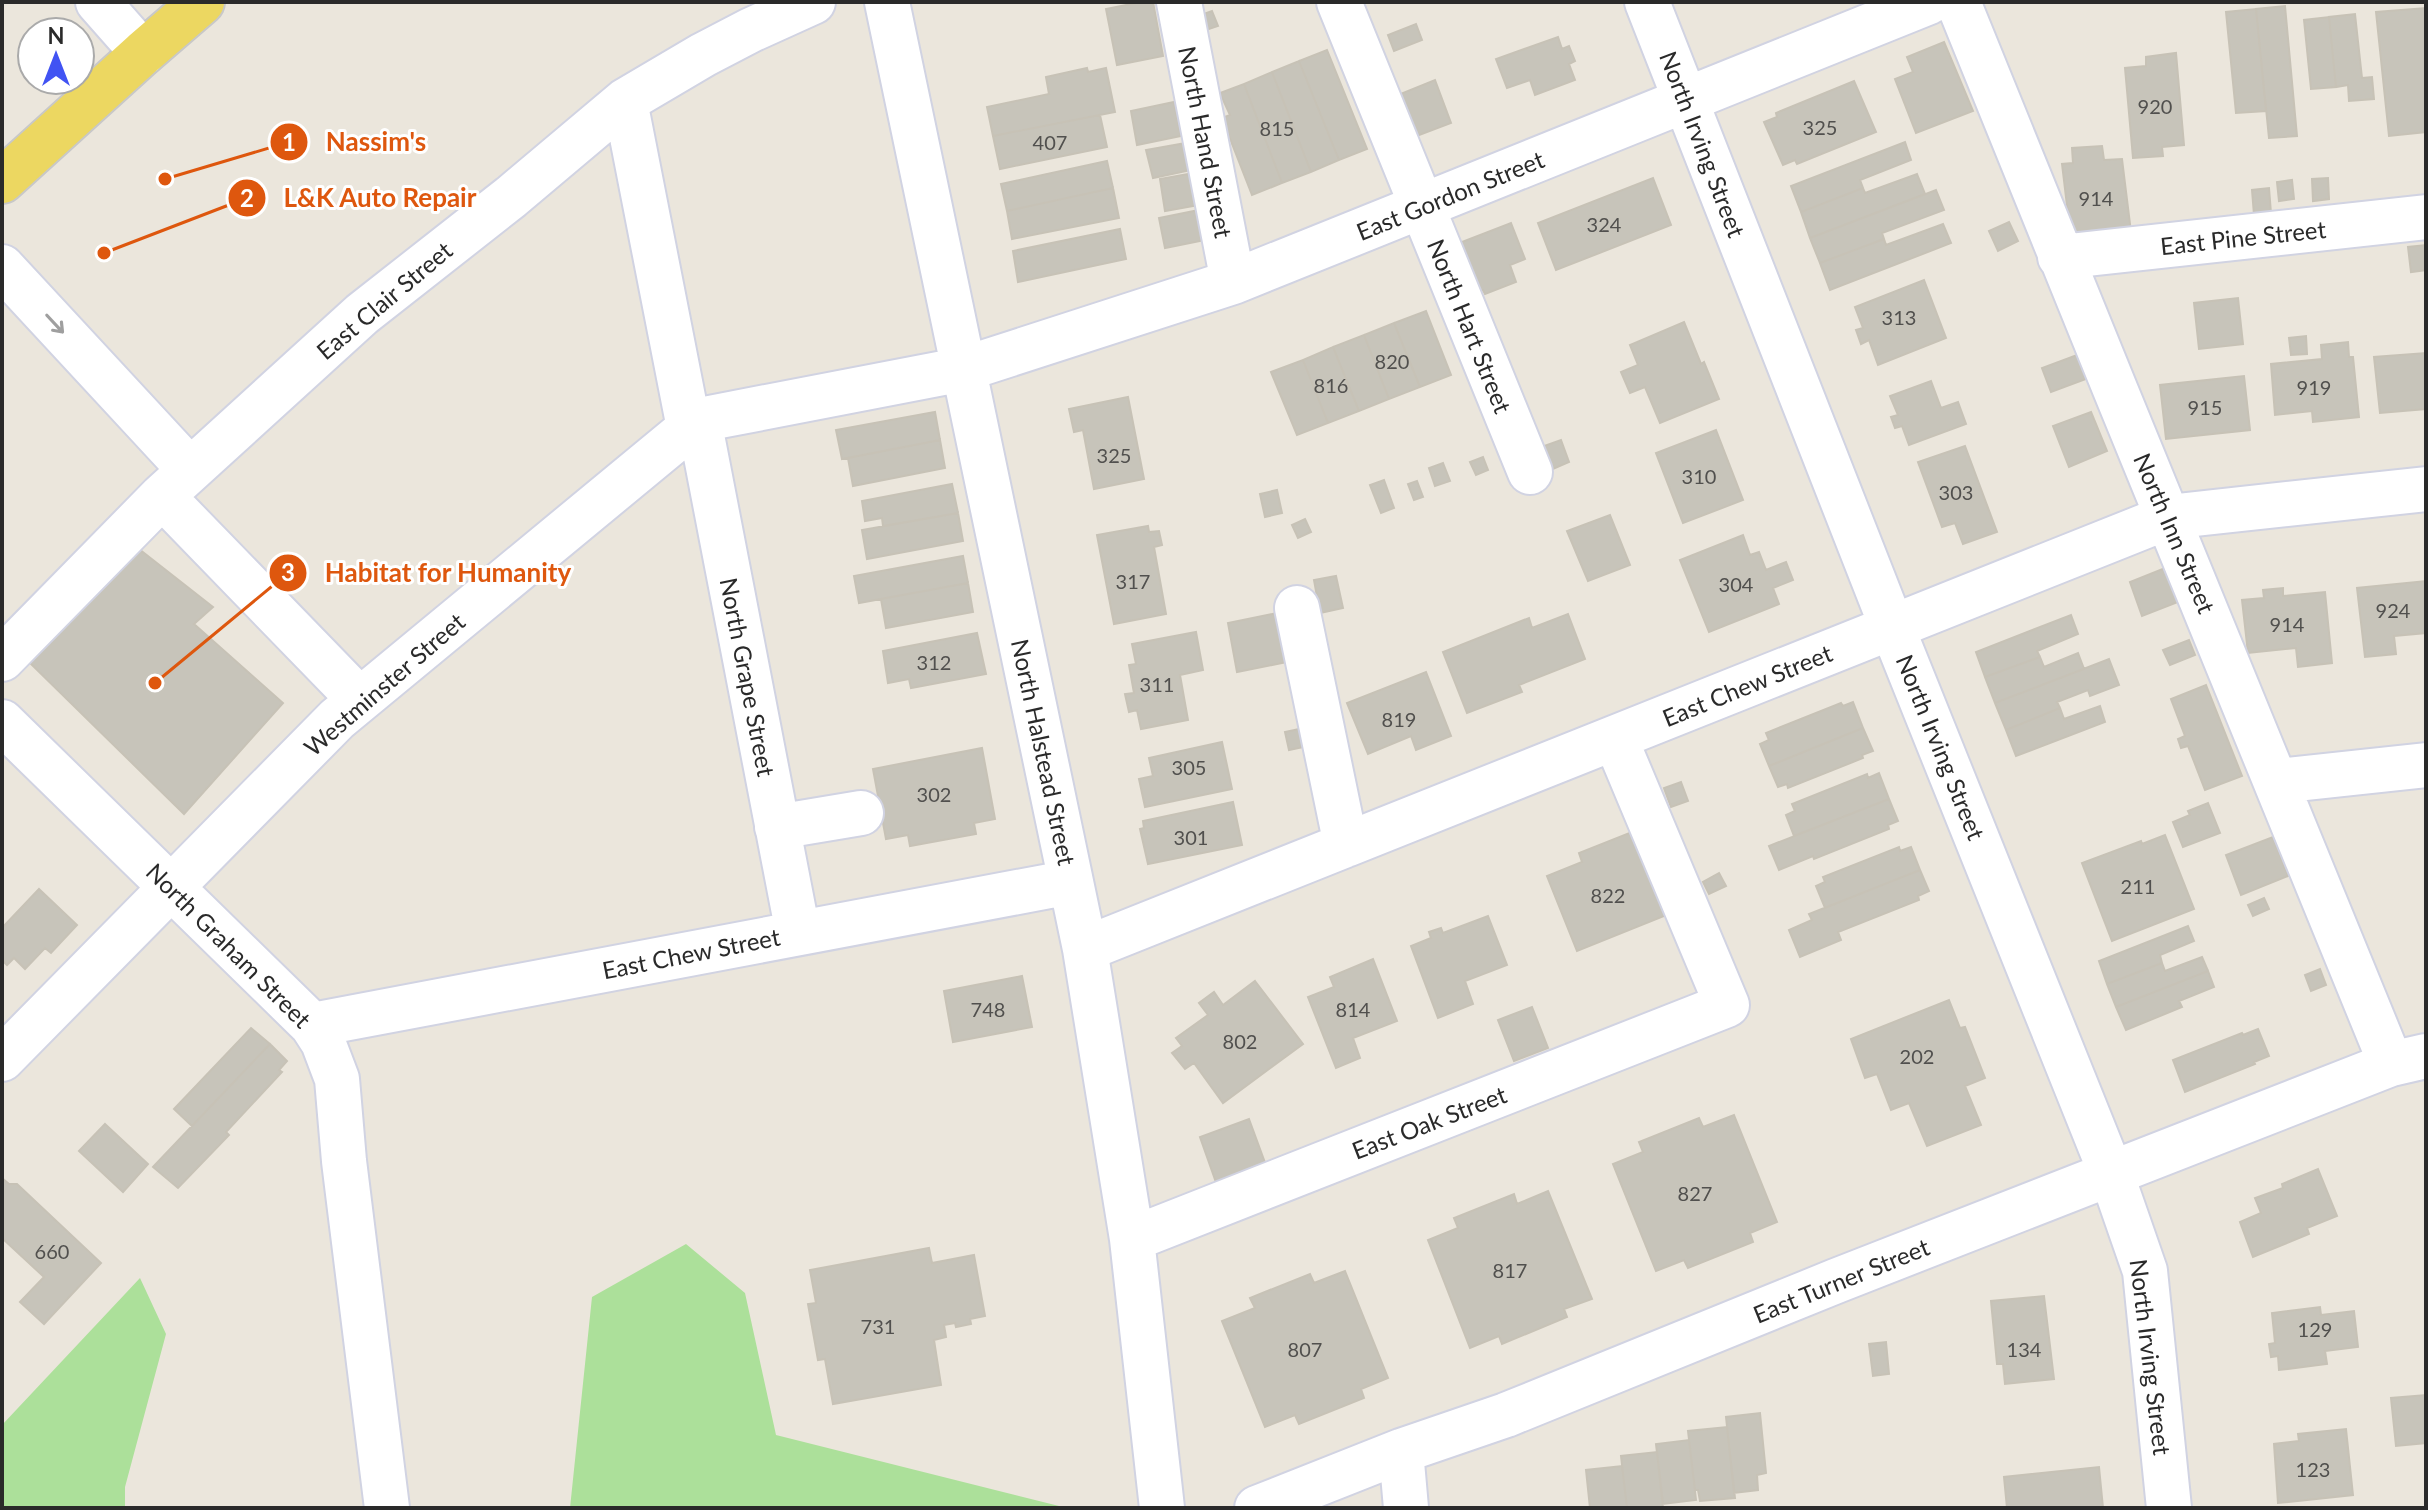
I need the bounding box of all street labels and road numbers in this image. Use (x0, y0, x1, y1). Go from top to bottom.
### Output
street label: North Hand Street (1173, 44, 1239, 241)
street label: North Irving Street (1654, 47, 1752, 242)
street label: East Gordon Street (1352, 144, 1548, 246)
street label: East Pine Street (2159, 214, 2328, 260)
street label: East Clair Street (310, 235, 458, 365)
street label: North Hart Street (1422, 235, 1518, 418)
street label: North Inn Street (2128, 449, 2222, 618)
street label: North Grape Street (715, 575, 782, 779)
street label: Westminster Street (298, 606, 471, 762)
street label: North Halstead Street (1006, 636, 1082, 868)
street label: East Chew Street (1658, 638, 1836, 732)
street label: North Irving Street (1891, 650, 1992, 844)
street label: North Graham Street (141, 857, 318, 1034)
street label: East Chew Street (600, 921, 783, 984)
street label: East Oak Street (1348, 1079, 1511, 1165)
street label: East Turner Street (1749, 1231, 1934, 1329)
street label: North Irving Street (2125, 1257, 2177, 1457)

